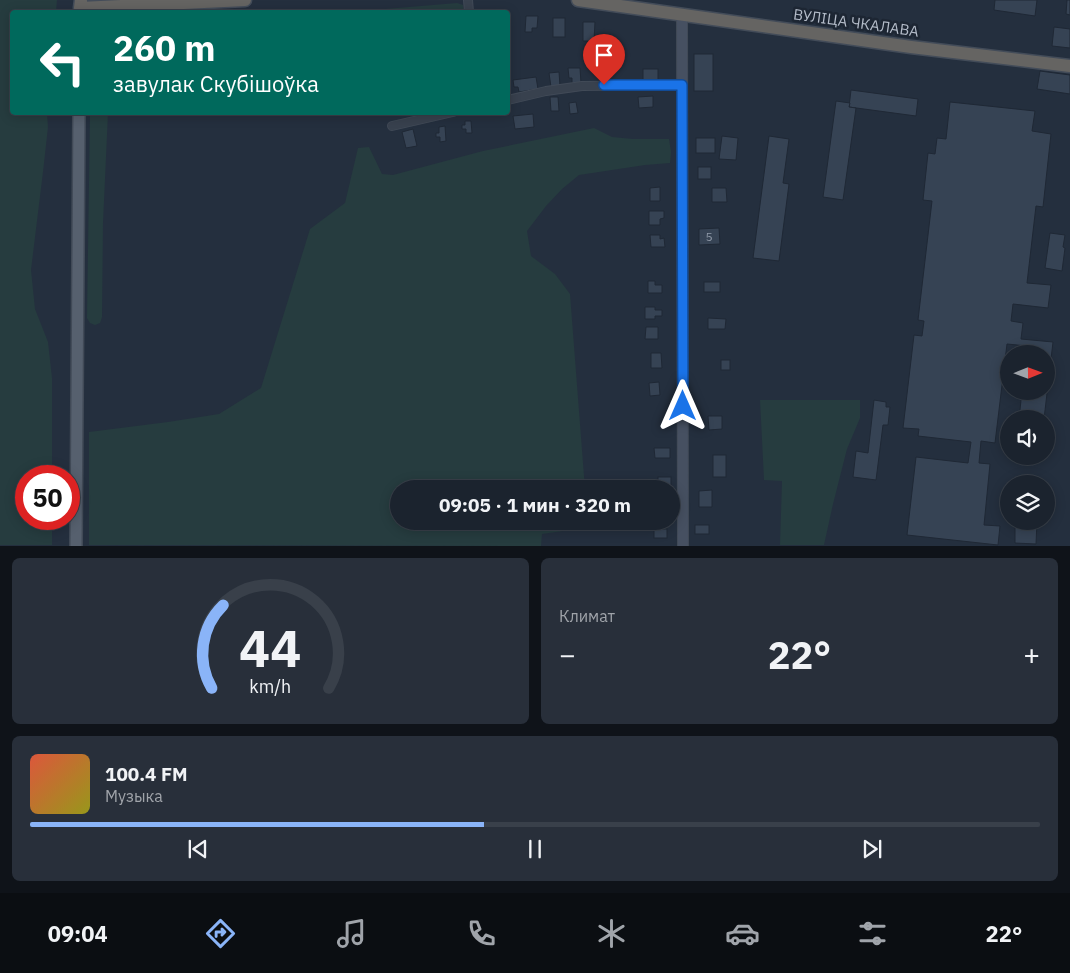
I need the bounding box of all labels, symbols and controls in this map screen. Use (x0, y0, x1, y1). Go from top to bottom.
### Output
street label: ВУЛІЦА ЧКАЛАВА (792, 4, 920, 41)
text: 260 m (113, 25, 216, 71)
icon: left (30, 30, 95, 95)
pin (583, 34, 625, 85)
icon: arrive (590, 41, 618, 69)
text: завулак Скубішоўка (113, 69, 319, 98)
house number: 5 (705, 229, 713, 244)
north arrow (1000, 345, 1055, 400)
map controls (1000, 345, 1055, 530)
position arrow (656, 379, 708, 431)
button: sound (1000, 410, 1055, 465)
speed limit sign: 50 (15, 465, 80, 530)
button: layers (1000, 475, 1055, 530)
text: 09:05 · 1 мин · 320 m (439, 493, 631, 517)
text: Климат (559, 606, 615, 626)
text: 44 (239, 614, 302, 681)
text: 22° (768, 630, 831, 679)
text: − (559, 636, 576, 673)
text: + (1023, 636, 1040, 673)
text: km/h (250, 675, 292, 698)
text: 100.4 FM (105, 762, 188, 786)
text: Музыка (105, 786, 163, 806)
icon: previous (184, 835, 212, 863)
icon: pause (521, 835, 549, 863)
icon: next (858, 835, 886, 863)
icon: directions (203, 916, 238, 951)
icon: music (334, 916, 369, 951)
icon: phone (464, 916, 499, 951)
icon: climate (594, 916, 629, 951)
icon: car (725, 916, 760, 951)
icon: filters (855, 916, 890, 951)
text: 09:04 (48, 919, 108, 948)
text: 22° (985, 919, 1022, 948)

